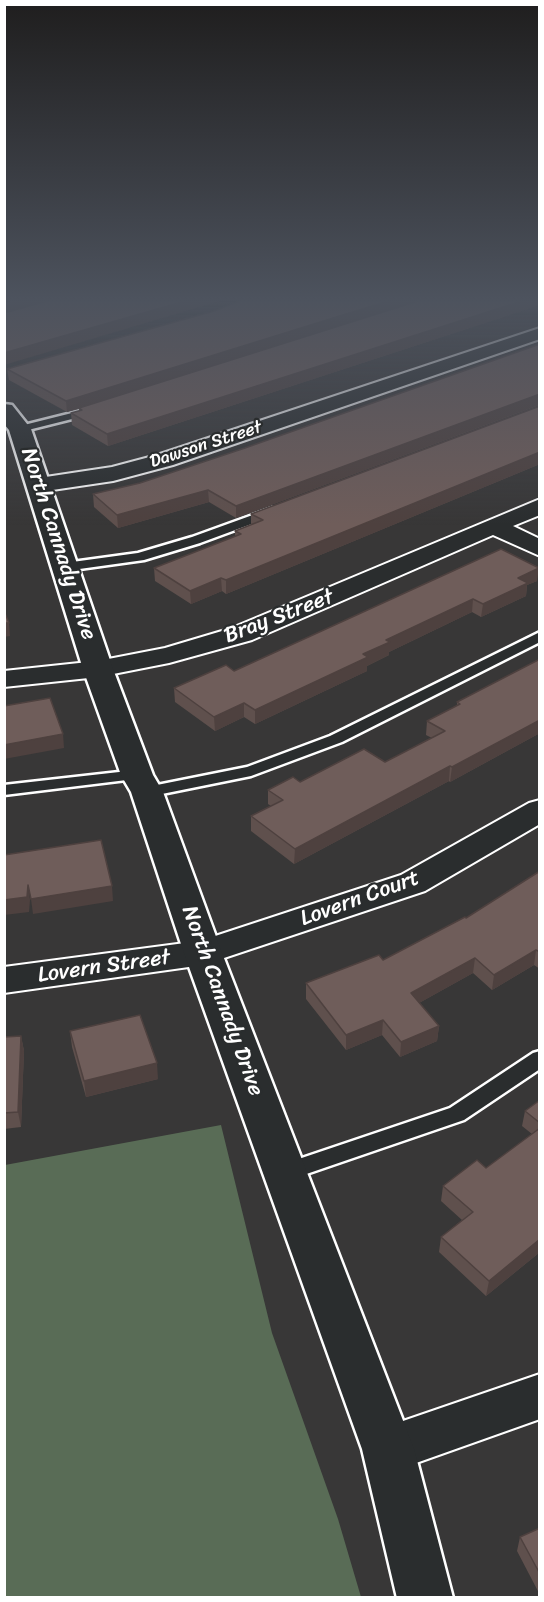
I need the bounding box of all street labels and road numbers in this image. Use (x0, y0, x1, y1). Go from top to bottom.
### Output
street label: Dawson Street (147, 417, 265, 473)
street label: North Cannady Drive (14, 445, 102, 643)
street label: Bray Street (221, 584, 337, 650)
street label: Lovern Court (297, 865, 423, 933)
street label: North Cannady Drive (175, 902, 269, 1100)
street label: Lovern Street (36, 945, 172, 989)

